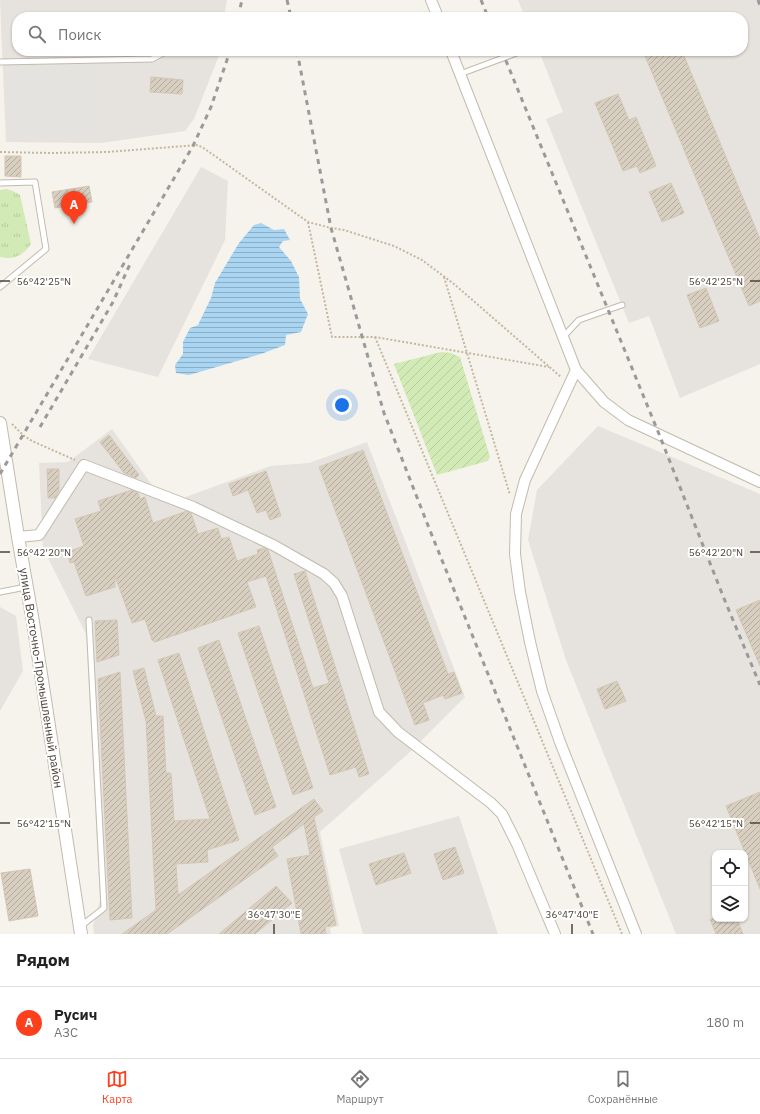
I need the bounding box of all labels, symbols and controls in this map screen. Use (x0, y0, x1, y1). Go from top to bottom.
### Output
search box (12, 12, 748, 56)
icon: search (26, 23, 48, 45)
text: Поиск (58, 25, 101, 44)
pin: A (61, 191, 87, 224)
text: 56°42'25"N (17, 275, 71, 288)
text: 56°42'25"N (689, 275, 743, 288)
your location (332, 395, 352, 415)
text: 56°42'20"N (17, 546, 71, 559)
text: 56°42'20"N (689, 546, 743, 559)
street label: улица Восточно-Промышленный район (17, 567, 66, 789)
text: 56°42'15"N (17, 817, 71, 830)
text: 56°42'15"N (689, 817, 743, 830)
map controls (712, 850, 748, 922)
button: locate (712, 850, 748, 886)
button: layers (712, 886, 748, 922)
text: 36°47'30"E (247, 908, 301, 921)
text: 36°47'40"E (545, 908, 599, 921)
text: Рядом (16, 949, 70, 971)
text: Русич (54, 1005, 97, 1024)
text: A (25, 1014, 33, 1031)
text: 180 m (706, 1014, 744, 1031)
text: АЗС (54, 1024, 78, 1041)
tab: Карта (102, 1068, 132, 1106)
tab: Маршрут (337, 1068, 384, 1106)
tab: Сохранённые (588, 1068, 658, 1106)

